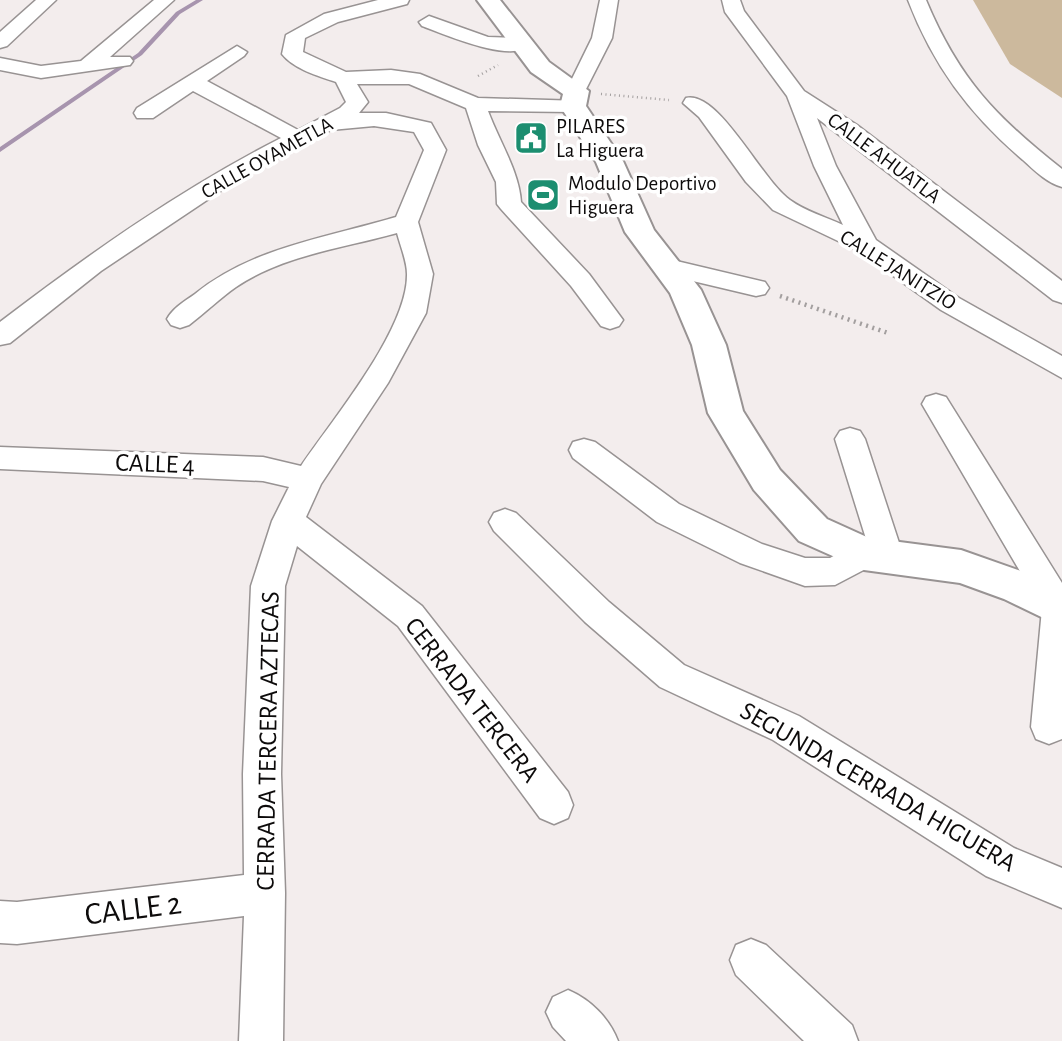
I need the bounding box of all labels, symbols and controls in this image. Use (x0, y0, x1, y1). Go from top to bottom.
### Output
street label: CALLE AHUATLA (824, 109, 944, 207)
street label: CALLE OYAMETLA (198, 113, 336, 203)
place label: PILARES La Higuera (556, 116, 645, 161)
public building icon: PILARES La Higuera (512, 119, 550, 157)
place label: Modulo Deportivo Higuera (568, 173, 717, 218)
sports icon: Modulo Deportivo Higuera (524, 176, 562, 214)
street label: CALLE JANITZIO (836, 226, 960, 314)
street label: CALLE 4 (115, 450, 195, 478)
street label: CERRADA TERCERA AZTECAS (252, 591, 284, 891)
street label: CERRADA TERCERA (400, 613, 544, 787)
street label: SEGUNDA CERRADA HIGUERA (736, 697, 1020, 877)
street label: CALLE 2 (83, 887, 183, 931)

